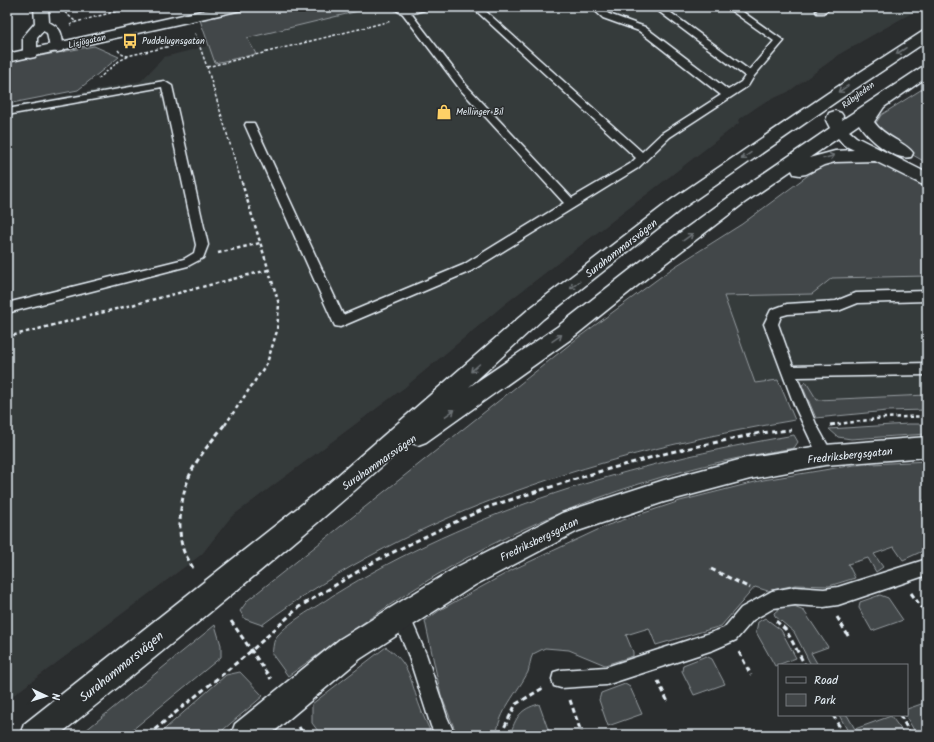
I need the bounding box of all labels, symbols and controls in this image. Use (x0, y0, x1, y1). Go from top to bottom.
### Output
street label: Lisjögatan (67, 30, 108, 53)
bus stop icon: Puddelugnsgatan (121, 32, 139, 50)
place label: Puddelugnsgatan (142, 34, 205, 49)
one-way arrow (896, 47, 907, 55)
street label: Råbyleden (839, 78, 878, 113)
one-way arrow (838, 85, 849, 94)
shop icon: Mellinger Bil (435, 103, 453, 121)
place label: Mellinger Bil (456, 105, 504, 120)
one-way arrow (741, 152, 752, 160)
one-way arrow (822, 153, 835, 160)
street label: Surahammarsvägen (581, 215, 662, 283)
one-way arrow (682, 232, 693, 241)
one-way arrow (569, 280, 580, 289)
one-way arrow (551, 334, 562, 342)
one-way arrow (471, 363, 481, 372)
one-way arrow (445, 409, 456, 417)
street label: Surahammarsvägen (338, 430, 421, 495)
street label: Fredriksbergsgatan (806, 443, 894, 469)
street label: Fredriksbergsgatan (497, 513, 582, 567)
street label: Surahammarsvägen (75, 626, 169, 708)
legend (778, 664, 908, 716)
text: Road (814, 671, 839, 690)
north arrow (26, 676, 66, 716)
text: Park (814, 691, 836, 710)
text: N (46, 693, 64, 701)

